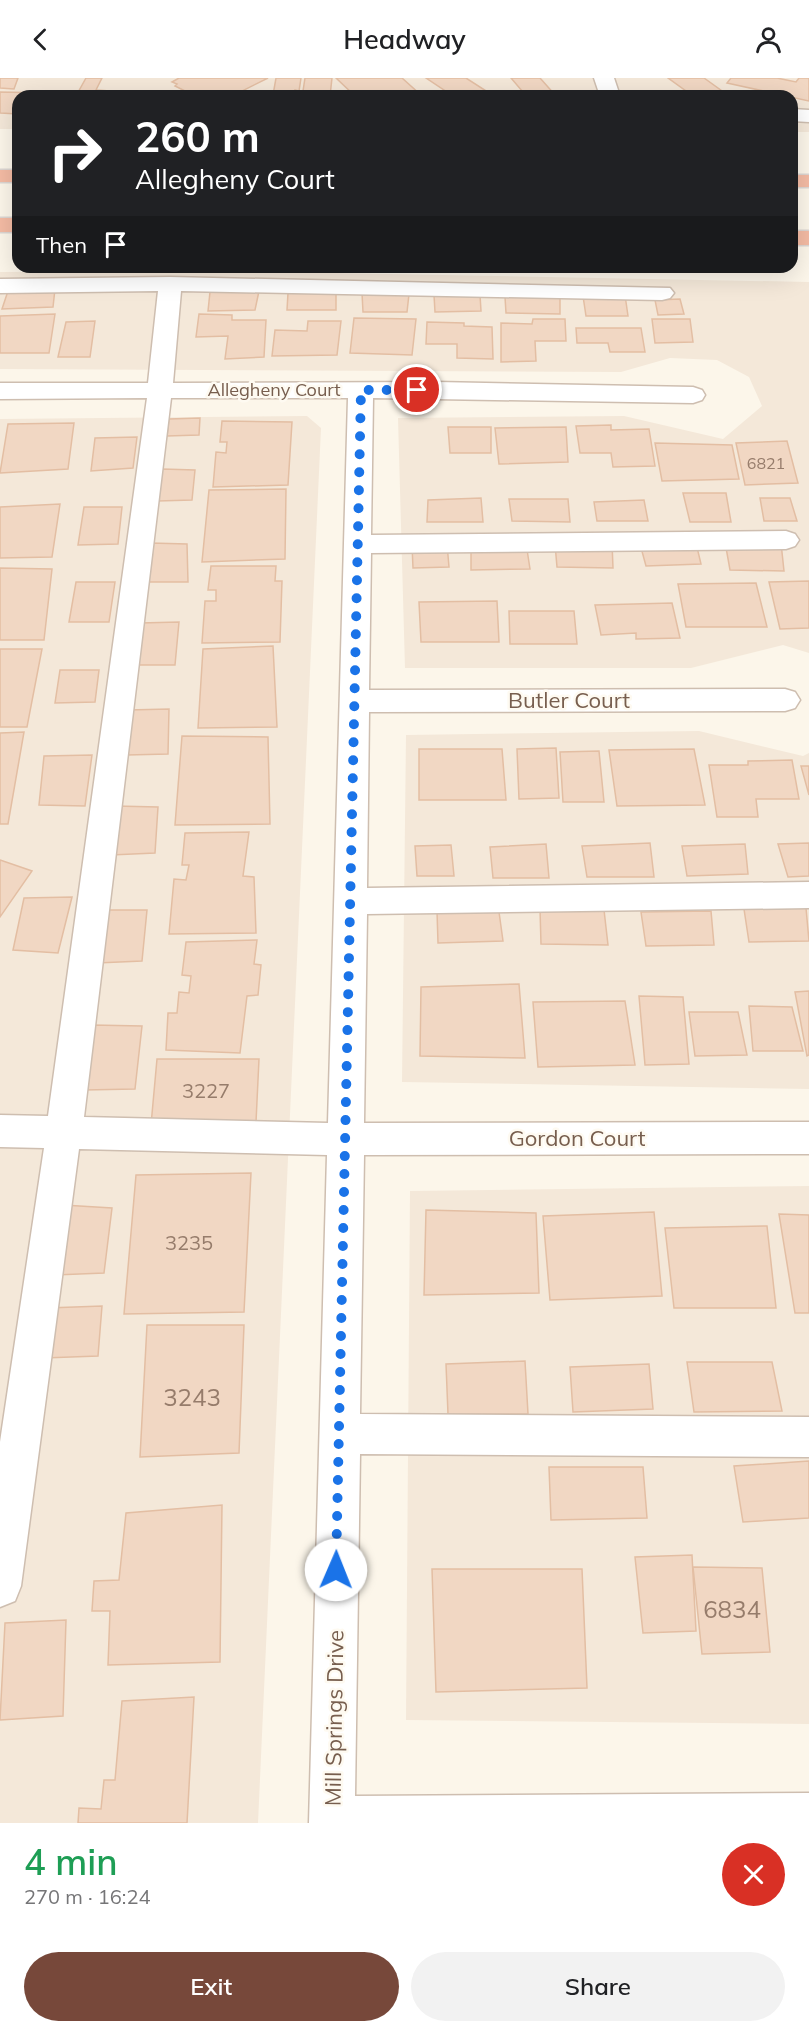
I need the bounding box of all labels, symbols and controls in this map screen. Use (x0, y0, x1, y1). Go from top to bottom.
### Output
text: Headway (343, 22, 466, 56)
icon: back (24, 23, 57, 56)
icon: person (752, 23, 785, 56)
text: 260 m (135, 110, 260, 163)
icon: right (36, 114, 114, 192)
text: Allegheny Court (135, 162, 335, 196)
icon: arrive (99, 228, 132, 261)
text: Then (36, 231, 87, 259)
pin (391, 364, 442, 415)
icon: arrive (400, 373, 433, 406)
street label: Allegheny Court (207, 378, 341, 401)
house number: 6821 (747, 453, 785, 473)
street label: Butler Court (508, 686, 630, 714)
house number: 3227 (182, 1078, 230, 1103)
street label: Gordon Court (509, 1124, 646, 1152)
house number: 3235 (165, 1230, 213, 1255)
house number: 3243 (163, 1382, 221, 1412)
position arrow (304, 1538, 368, 1602)
house number: 6834 (703, 1594, 761, 1624)
street label: Mill Springs Drive (318, 1630, 350, 1806)
text: 4 min (24, 1839, 118, 1884)
button: close (722, 1843, 785, 1906)
text: 270 m · 16:24 (24, 1884, 150, 1909)
button: Exit (24, 1952, 399, 2021)
button: Share (411, 1952, 785, 2021)

